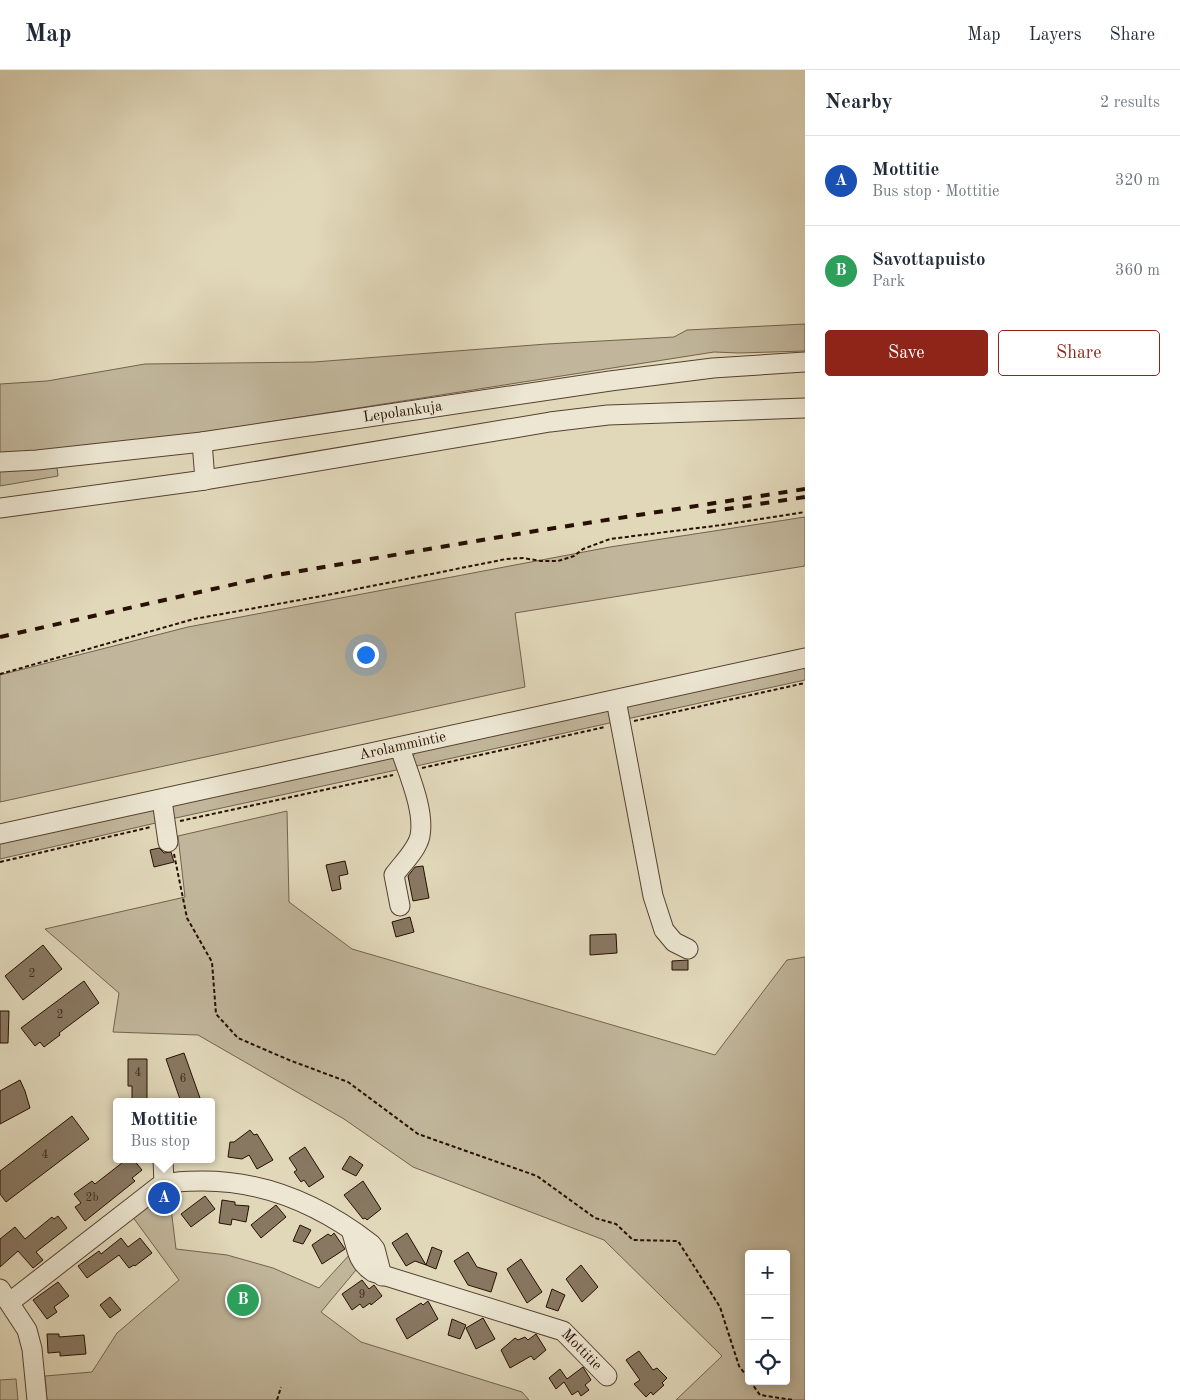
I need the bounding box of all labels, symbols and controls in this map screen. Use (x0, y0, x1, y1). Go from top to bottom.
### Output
text: Map (25, 23, 72, 47)
text: Map (967, 26, 1001, 44)
text: Layers (1029, 26, 1081, 44)
text: Share (1109, 26, 1155, 44)
text: Nearby (825, 92, 893, 113)
text: 2 results (1100, 95, 1160, 111)
text: Mottitie (872, 161, 939, 180)
text: A (835, 173, 847, 189)
text: 320 m (1115, 173, 1160, 189)
text: Bus stop · Mottitie (872, 184, 999, 200)
text: Savottapuisto (872, 251, 986, 270)
text: B (835, 263, 847, 279)
text: 360 m (1115, 263, 1160, 279)
text: Park (872, 274, 905, 290)
button: Save (825, 330, 988, 376)
button: Share (998, 330, 1160, 376)
street label: Lepolankuja (362, 399, 444, 425)
your location (353, 642, 379, 668)
street label: Arolammintie (358, 729, 448, 763)
house number: 2 (29, 968, 35, 980)
house number: 2 (57, 1009, 63, 1021)
house number: 4 (135, 1067, 142, 1079)
house number: 6 (180, 1073, 187, 1085)
popup (113, 1098, 215, 1163)
text: Mottitie (130, 1111, 198, 1130)
text: Bus stop (130, 1134, 190, 1150)
house number: 4 (42, 1149, 49, 1161)
pin: A (148, 1179, 180, 1217)
house number: 2b (85, 1192, 99, 1204)
map controls (745, 1250, 790, 1385)
button: + (745, 1250, 790, 1295)
pin: B (227, 1281, 259, 1319)
house number: 9 (359, 1289, 365, 1301)
button: − (745, 1295, 790, 1340)
street label: Mottitie (558, 1326, 605, 1373)
button: locate (745, 1340, 790, 1385)

